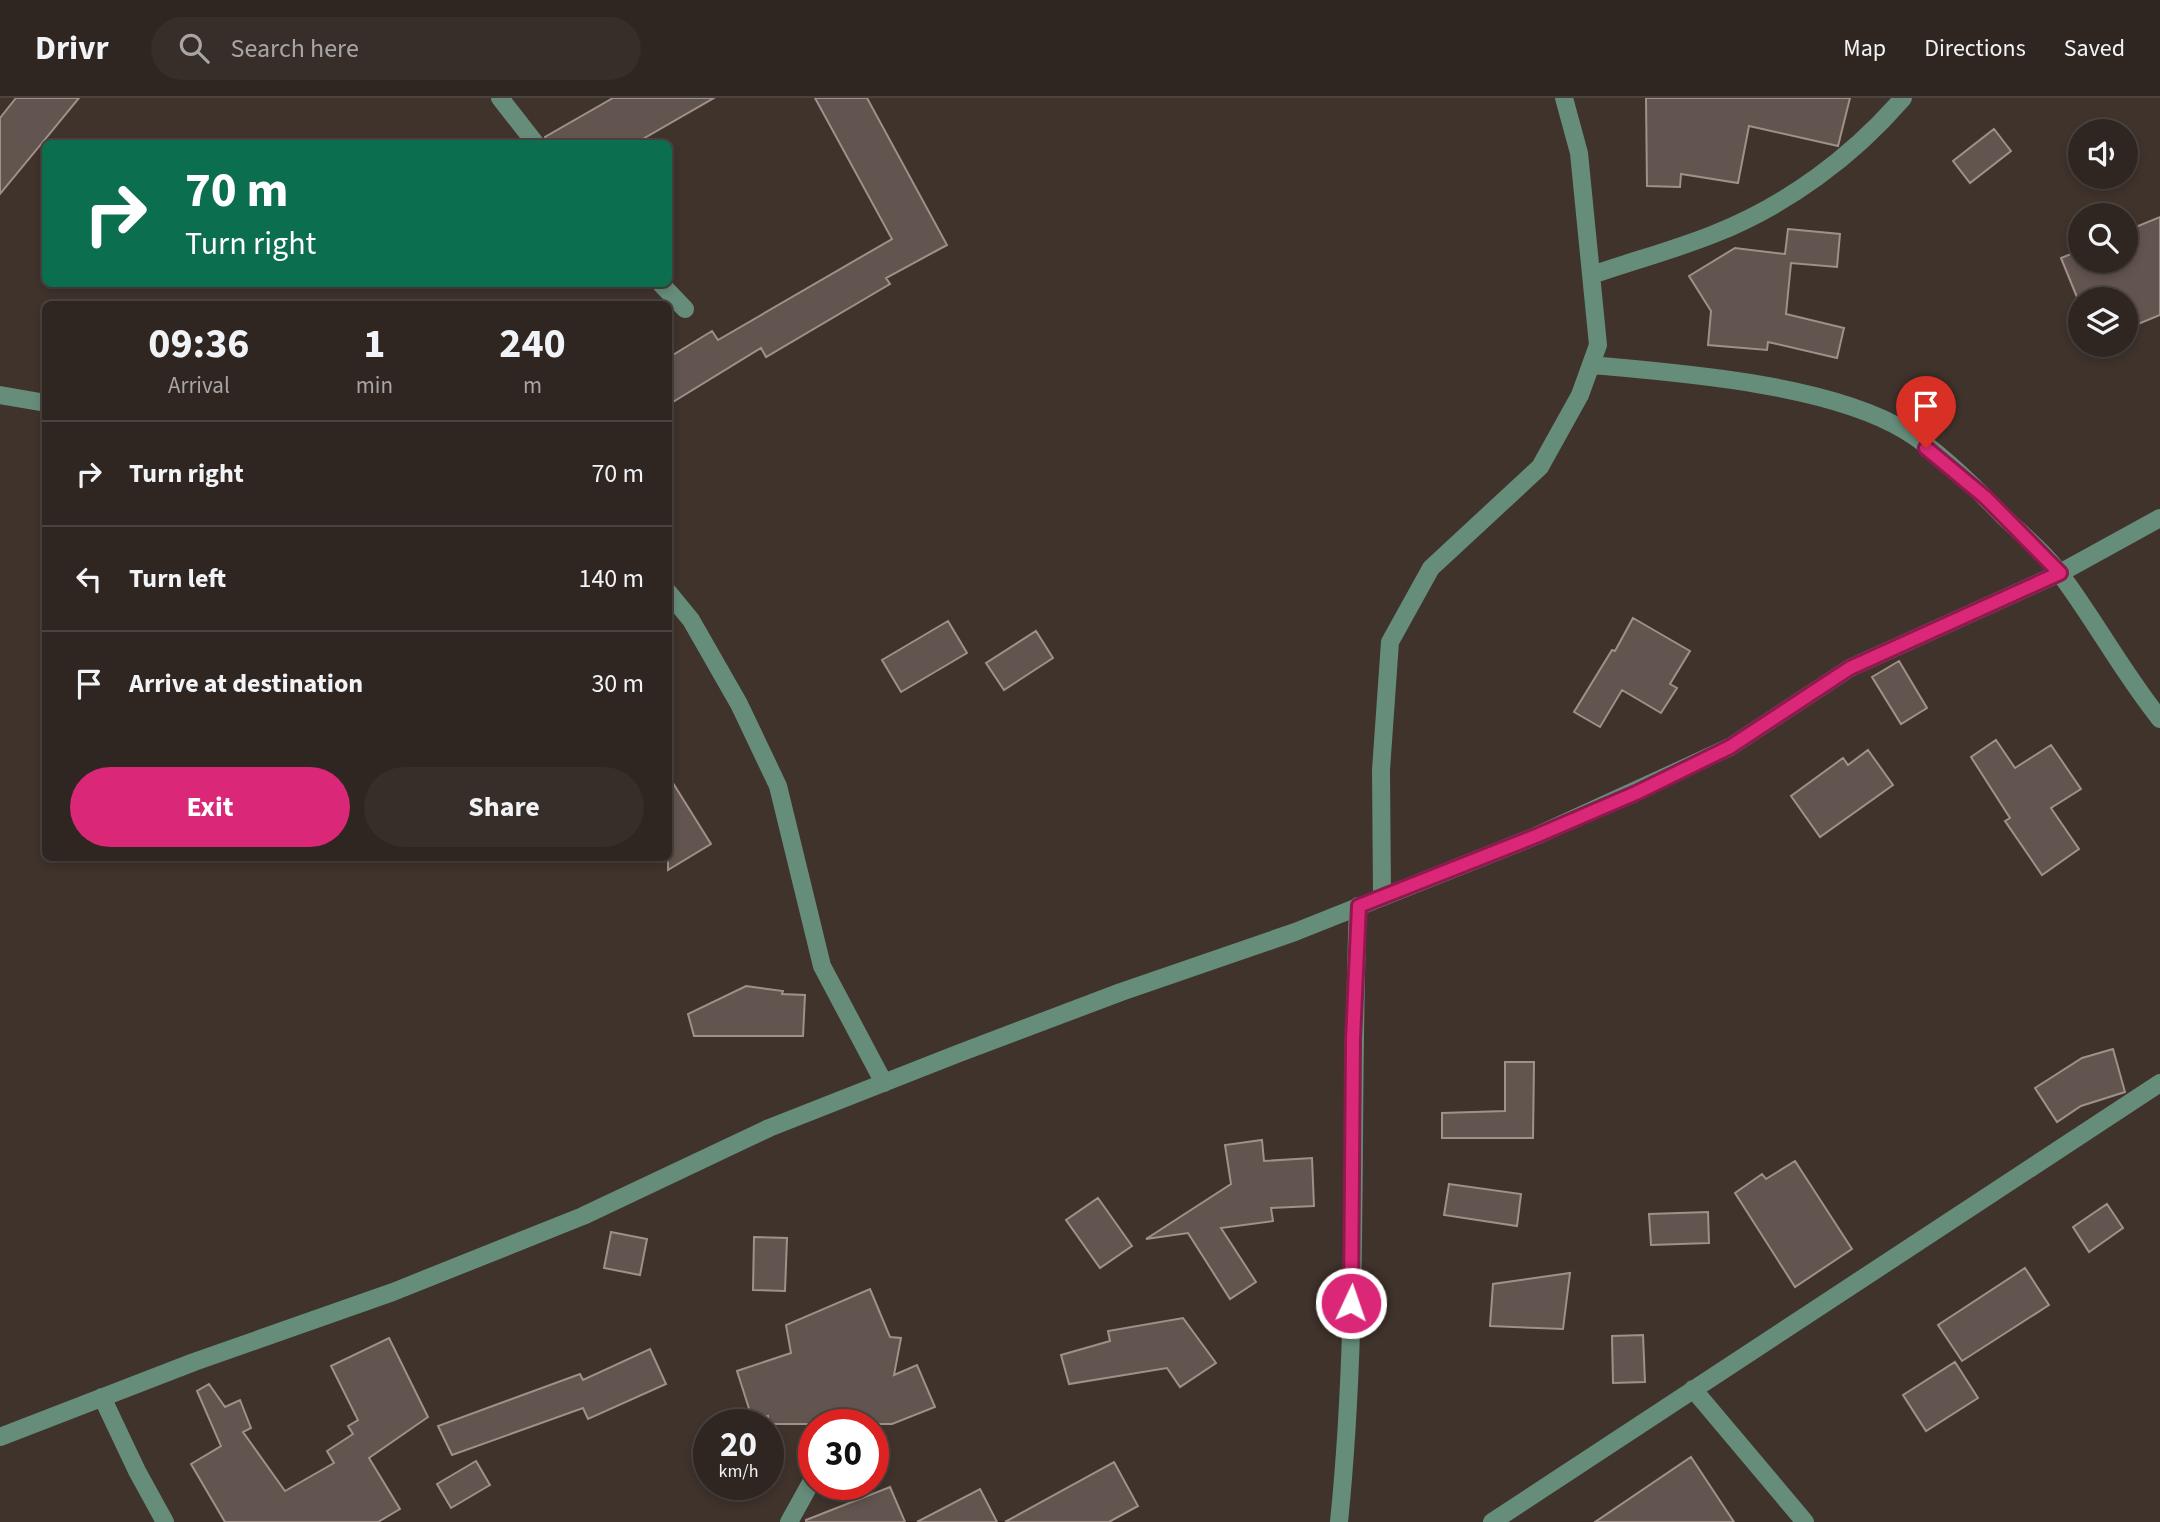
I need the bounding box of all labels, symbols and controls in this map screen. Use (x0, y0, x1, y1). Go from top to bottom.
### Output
search box (151, 17, 641, 80)
text: Drivr (35, 25, 109, 72)
icon: search (175, 29, 213, 67)
text: Search here (231, 30, 359, 67)
text: Map (1843, 31, 1886, 66)
text: Directions (1924, 31, 2026, 66)
text: Saved (2064, 31, 2125, 66)
map controls (2068, 119, 2138, 357)
button: sound (2068, 119, 2138, 189)
text: 70 m (185, 156, 289, 226)
icon: right (70, 168, 161, 259)
button: search (2068, 203, 2138, 273)
text: Turn right (185, 221, 316, 267)
button: layers (2068, 287, 2138, 357)
text: 09:36 (148, 314, 250, 374)
text: 1 (363, 314, 385, 374)
text: 240 (499, 314, 566, 374)
text: Arrival (168, 369, 230, 402)
text: min (356, 369, 393, 402)
text: m (523, 369, 542, 402)
pin (1896, 376, 1956, 448)
icon: arrive (1907, 387, 1945, 425)
icon: right (70, 455, 108, 493)
text: Turn right (129, 455, 244, 492)
text: 70 m (591, 455, 644, 492)
icon: left (70, 560, 108, 598)
text: Turn left (129, 560, 226, 597)
text: 140 m (578, 560, 644, 597)
icon: arrive (70, 665, 108, 703)
text: Arrive at destination (129, 665, 363, 702)
text: 30 m (591, 665, 644, 702)
button: Exit (70, 767, 350, 847)
button: Share (364, 767, 644, 847)
position arrow (1314, 1266, 1388, 1340)
speed limit sign: 30 (798, 1409, 889, 1500)
text: 20 (720, 1420, 757, 1470)
text: km/h (719, 1459, 758, 1484)

